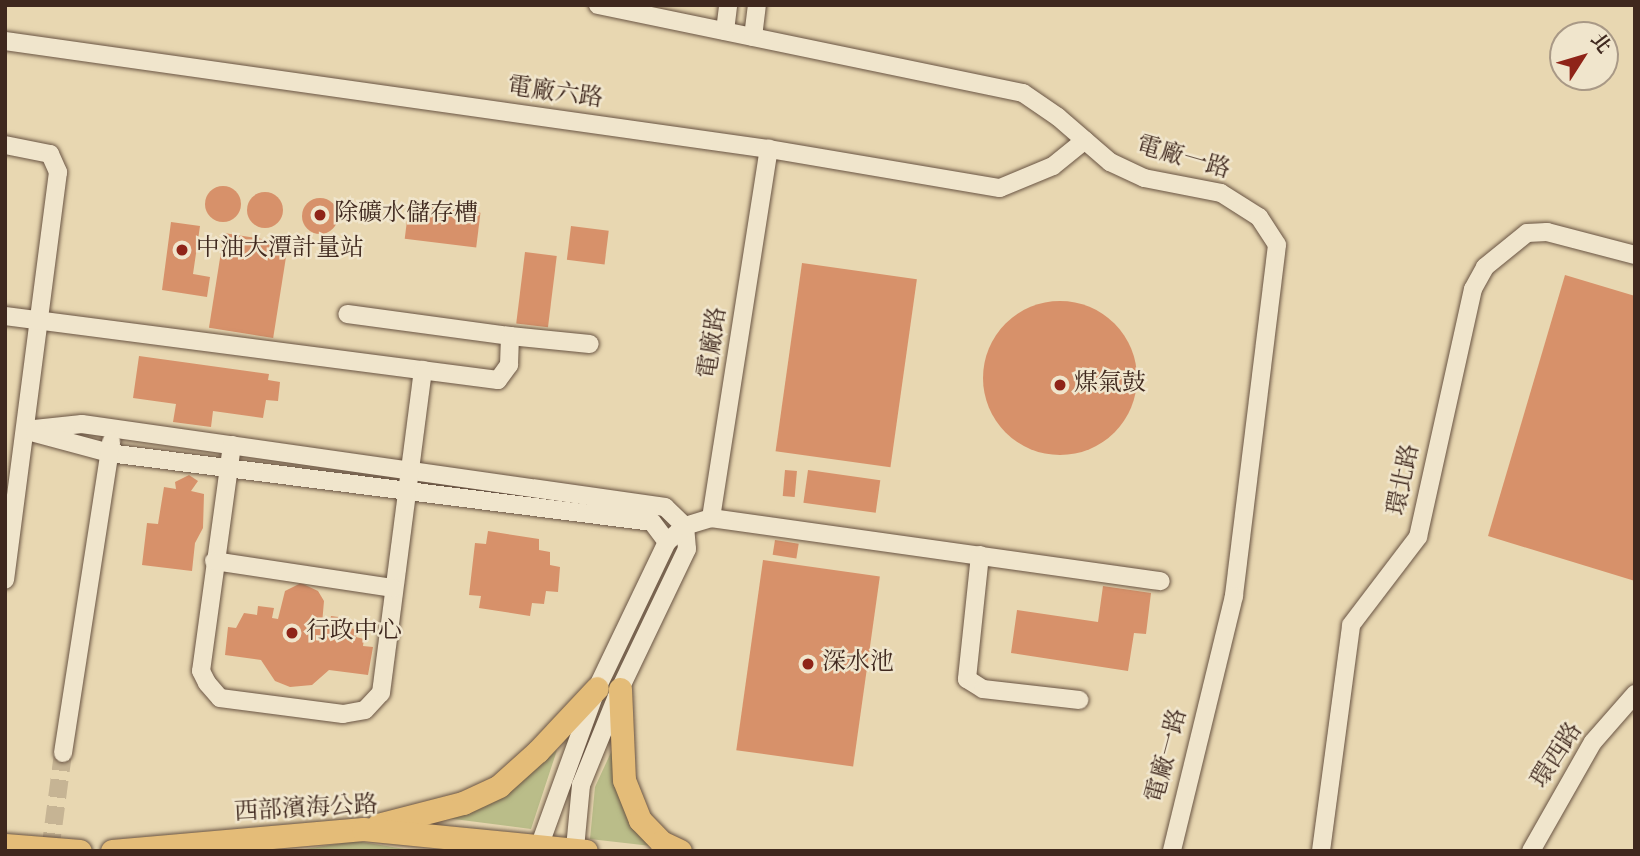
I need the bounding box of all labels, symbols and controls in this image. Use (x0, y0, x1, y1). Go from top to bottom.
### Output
north arrow (1549, 21, 1619, 91)
text: 北 (1586, 31, 1613, 58)
street label: 電廠六路 (505, 73, 605, 115)
street label: 電廠一路 (1133, 132, 1233, 186)
place label: 除礦水儲存槽 (334, 201, 478, 229)
marker: 除礦水儲存槽 (312, 207, 328, 223)
place label: 中油大潭計量站 (196, 236, 364, 264)
marker: 中油大潭計量站 (174, 242, 190, 258)
street label: 電廠路 (694, 305, 734, 381)
place label: 煤氣鼓 (1074, 371, 1146, 399)
marker: 煤氣鼓 (1052, 377, 1068, 393)
street label: 環北路 (1383, 442, 1427, 518)
place label: 行政中心 (306, 619, 402, 647)
marker: 行政中心 (284, 625, 300, 641)
place label: 深水池 (822, 650, 894, 678)
marker: 深水池 (800, 656, 816, 672)
street label: 電廠一路 (1142, 706, 1194, 806)
street label: 環西路 (1526, 718, 1590, 794)
street label: 西部濱海公路 (233, 792, 379, 828)

